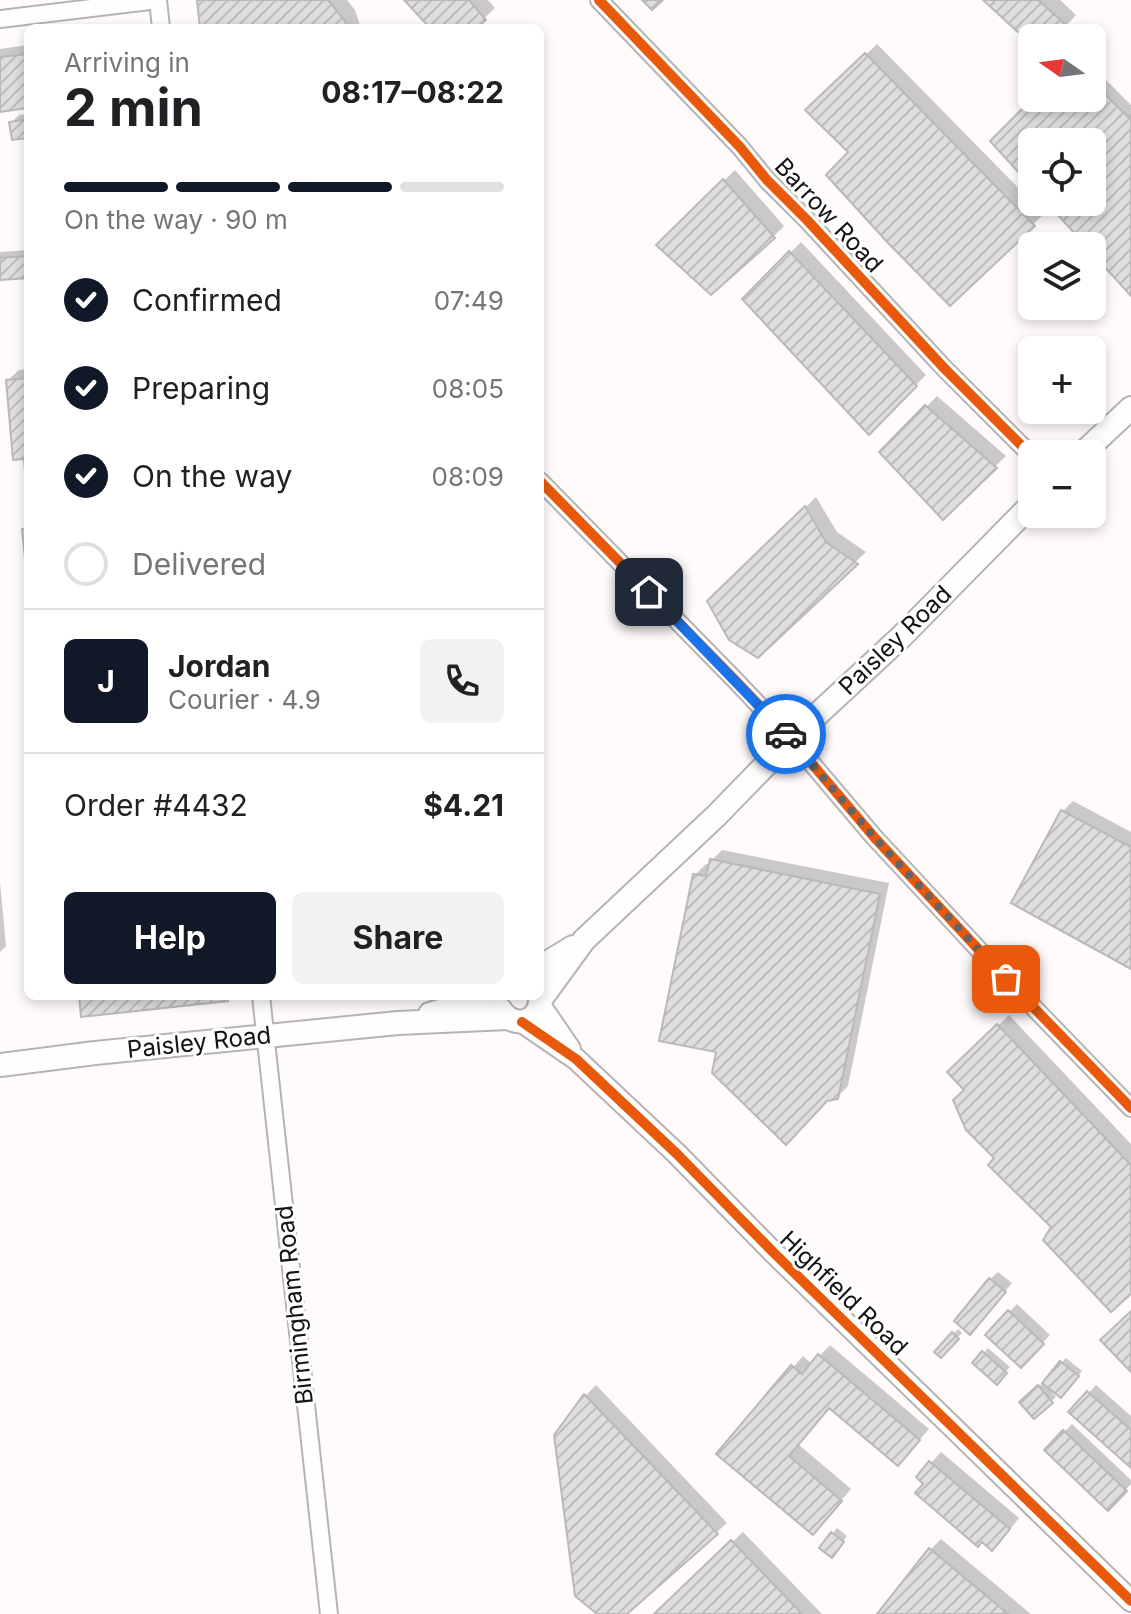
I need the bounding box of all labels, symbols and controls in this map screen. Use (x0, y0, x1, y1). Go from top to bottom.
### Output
north arrow (1018, 24, 1106, 112)
map controls (1018, 24, 1106, 528)
text: Arriving in (64, 47, 190, 78)
text: 08:17–08:22 (321, 74, 504, 110)
text: 2 min (64, 76, 203, 139)
button: locate (1018, 128, 1106, 216)
street label: Barrow Road (769, 152, 889, 278)
text: On the way · 90 m (64, 204, 288, 235)
button: layers (1018, 232, 1106, 320)
icon: check (64, 278, 108, 322)
text: Confirmed (132, 282, 282, 318)
text: 07:49 (434, 285, 504, 316)
button: + (1018, 336, 1106, 424)
icon: check (64, 366, 108, 410)
text: Preparing (132, 370, 270, 406)
text: 08:05 (432, 373, 504, 404)
button: − (1018, 440, 1106, 528)
icon: check (64, 454, 108, 498)
text: On the way (132, 458, 292, 494)
text: 08:09 (431, 461, 504, 492)
text: Delivered (132, 546, 266, 582)
pin (615, 558, 683, 626)
icon: home (627, 570, 671, 614)
street label: Paisley Road (833, 579, 957, 701)
button: phone (420, 639, 504, 723)
text: Jordan (168, 648, 270, 684)
text: J (97, 663, 115, 699)
text: Courier · 4.9 (168, 684, 321, 715)
courier (746, 694, 826, 774)
icon: car (764, 712, 808, 756)
text: Order #4432 (64, 787, 248, 823)
text: $4.21 (423, 787, 504, 823)
button: Help (64, 892, 276, 984)
button: Share (292, 892, 504, 984)
pin (972, 945, 1040, 1013)
icon: bag (984, 957, 1028, 1001)
street label: Paisley Road (126, 1020, 272, 1064)
street label: Birmingham Road (269, 1204, 319, 1406)
street label: Highfield Road (774, 1225, 914, 1361)

